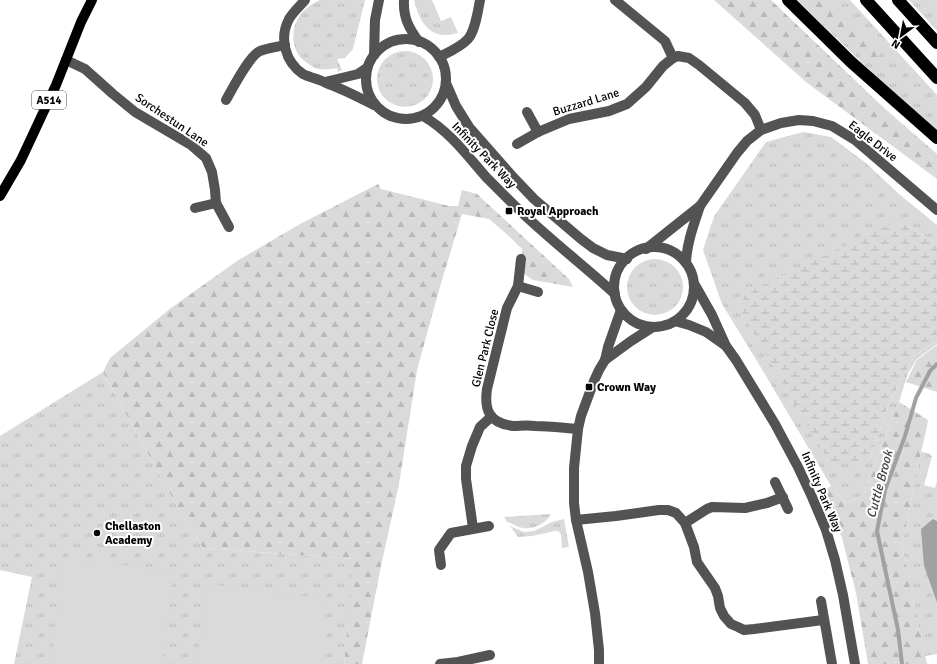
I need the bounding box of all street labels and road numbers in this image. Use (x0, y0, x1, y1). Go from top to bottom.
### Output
street label: Buzzard Lane (551, 85, 621, 120)
street label: Sorchestun Lane (132, 90, 211, 150)
road number: A514 (32, 91, 66, 109)
street label: Eagle Drive (845, 118, 900, 165)
street label: Infinity Park Way (448, 119, 519, 192)
street label: Glen Park Close (469, 307, 502, 389)
street label: Infinity Park Way (798, 450, 845, 535)

